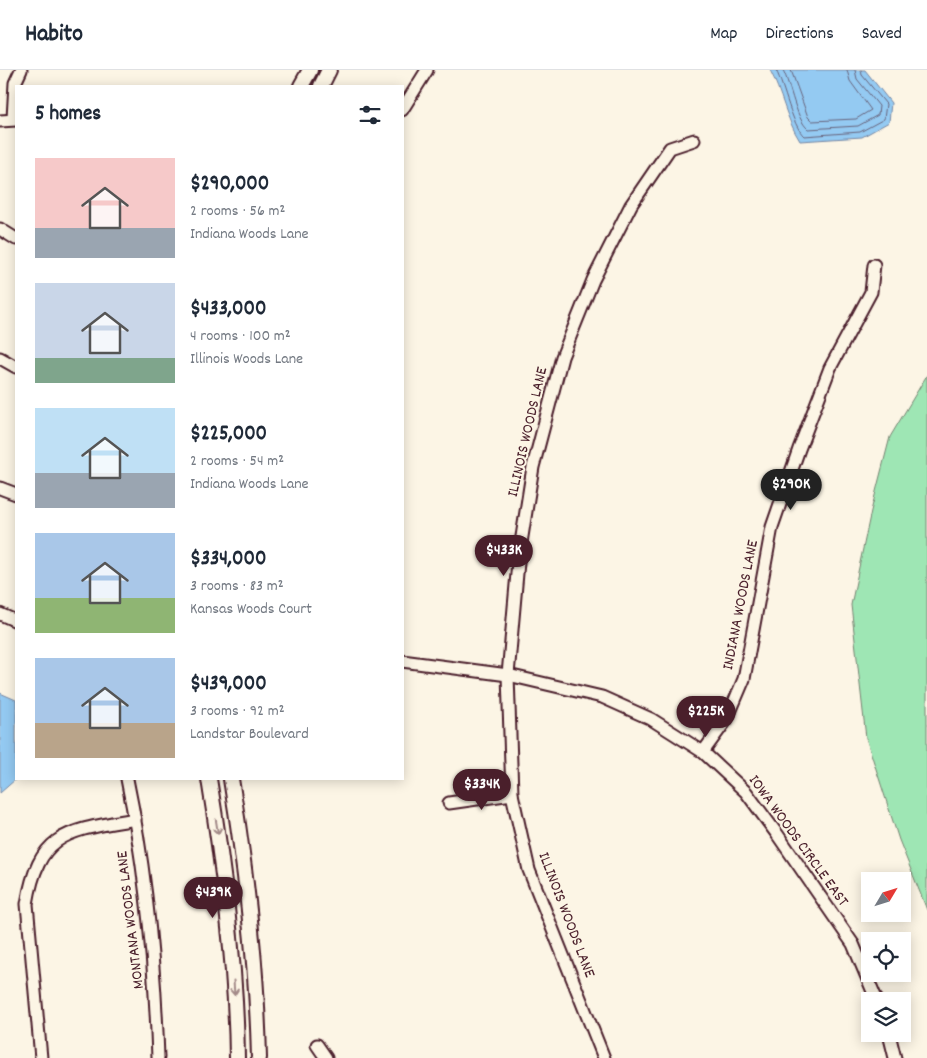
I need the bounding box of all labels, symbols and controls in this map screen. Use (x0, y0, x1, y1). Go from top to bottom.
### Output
text: Habito (25, 18, 83, 52)
text: Map (710, 22, 737, 47)
text: Directions (765, 22, 834, 47)
text: Saved (862, 22, 902, 47)
text: 5 homes (35, 100, 101, 130)
icon: filters (356, 101, 384, 129)
text: $290,000 (190, 170, 269, 200)
icon: home (75, 178, 135, 238)
text: 2 rooms · 56 m² (190, 200, 285, 223)
text: Indiana Woods Lane (190, 223, 309, 246)
text: $433,000 (190, 295, 266, 325)
icon: home (75, 303, 135, 363)
text: 4 rooms · 100 m² (190, 325, 291, 348)
text: Illinois Woods Lane (190, 348, 303, 371)
street label: ILLINOIS WOODS LANE (502, 364, 554, 499)
text: $225,000 (190, 420, 267, 450)
icon: home (75, 428, 135, 488)
text: 2 rooms · 54 m² (190, 450, 284, 473)
pin: $290K (756, 468, 826, 511)
text: Indiana Woods Lane (190, 473, 309, 496)
text: $290K (772, 473, 810, 496)
pin: $433K (469, 534, 539, 577)
street label: INDIANA WOODS LANE (717, 537, 765, 672)
text: $433K (486, 539, 522, 562)
text: $334,000 (190, 545, 266, 575)
icon: home (75, 553, 135, 613)
text: 3 rooms · 83 m² (190, 575, 284, 598)
text: Kansas Woods Court (190, 598, 312, 621)
text: $439,000 (190, 670, 267, 700)
icon: home (75, 678, 135, 738)
pin: $225K (671, 696, 741, 738)
text: 3 rooms · 92 m² (190, 700, 284, 723)
text: $225K (688, 700, 724, 723)
text: Landstar Boulevard (190, 723, 309, 746)
pin: $334K (447, 768, 517, 811)
street label: IOWA WOODS CIRCLE EAST (742, 770, 854, 912)
text: $334K (464, 773, 500, 796)
one-way arrow (212, 818, 222, 834)
street label: MONTANA WOODS LANE (111, 849, 151, 990)
street label: ILLINOIS WOODS LANE (531, 849, 601, 982)
north arrow (861, 872, 911, 922)
map controls (861, 872, 911, 1042)
pin: $439K (178, 876, 248, 919)
text: $439K (195, 881, 231, 904)
button: locate (861, 932, 911, 982)
one-way arrow (229, 980, 238, 996)
button: layers (861, 992, 911, 1042)

